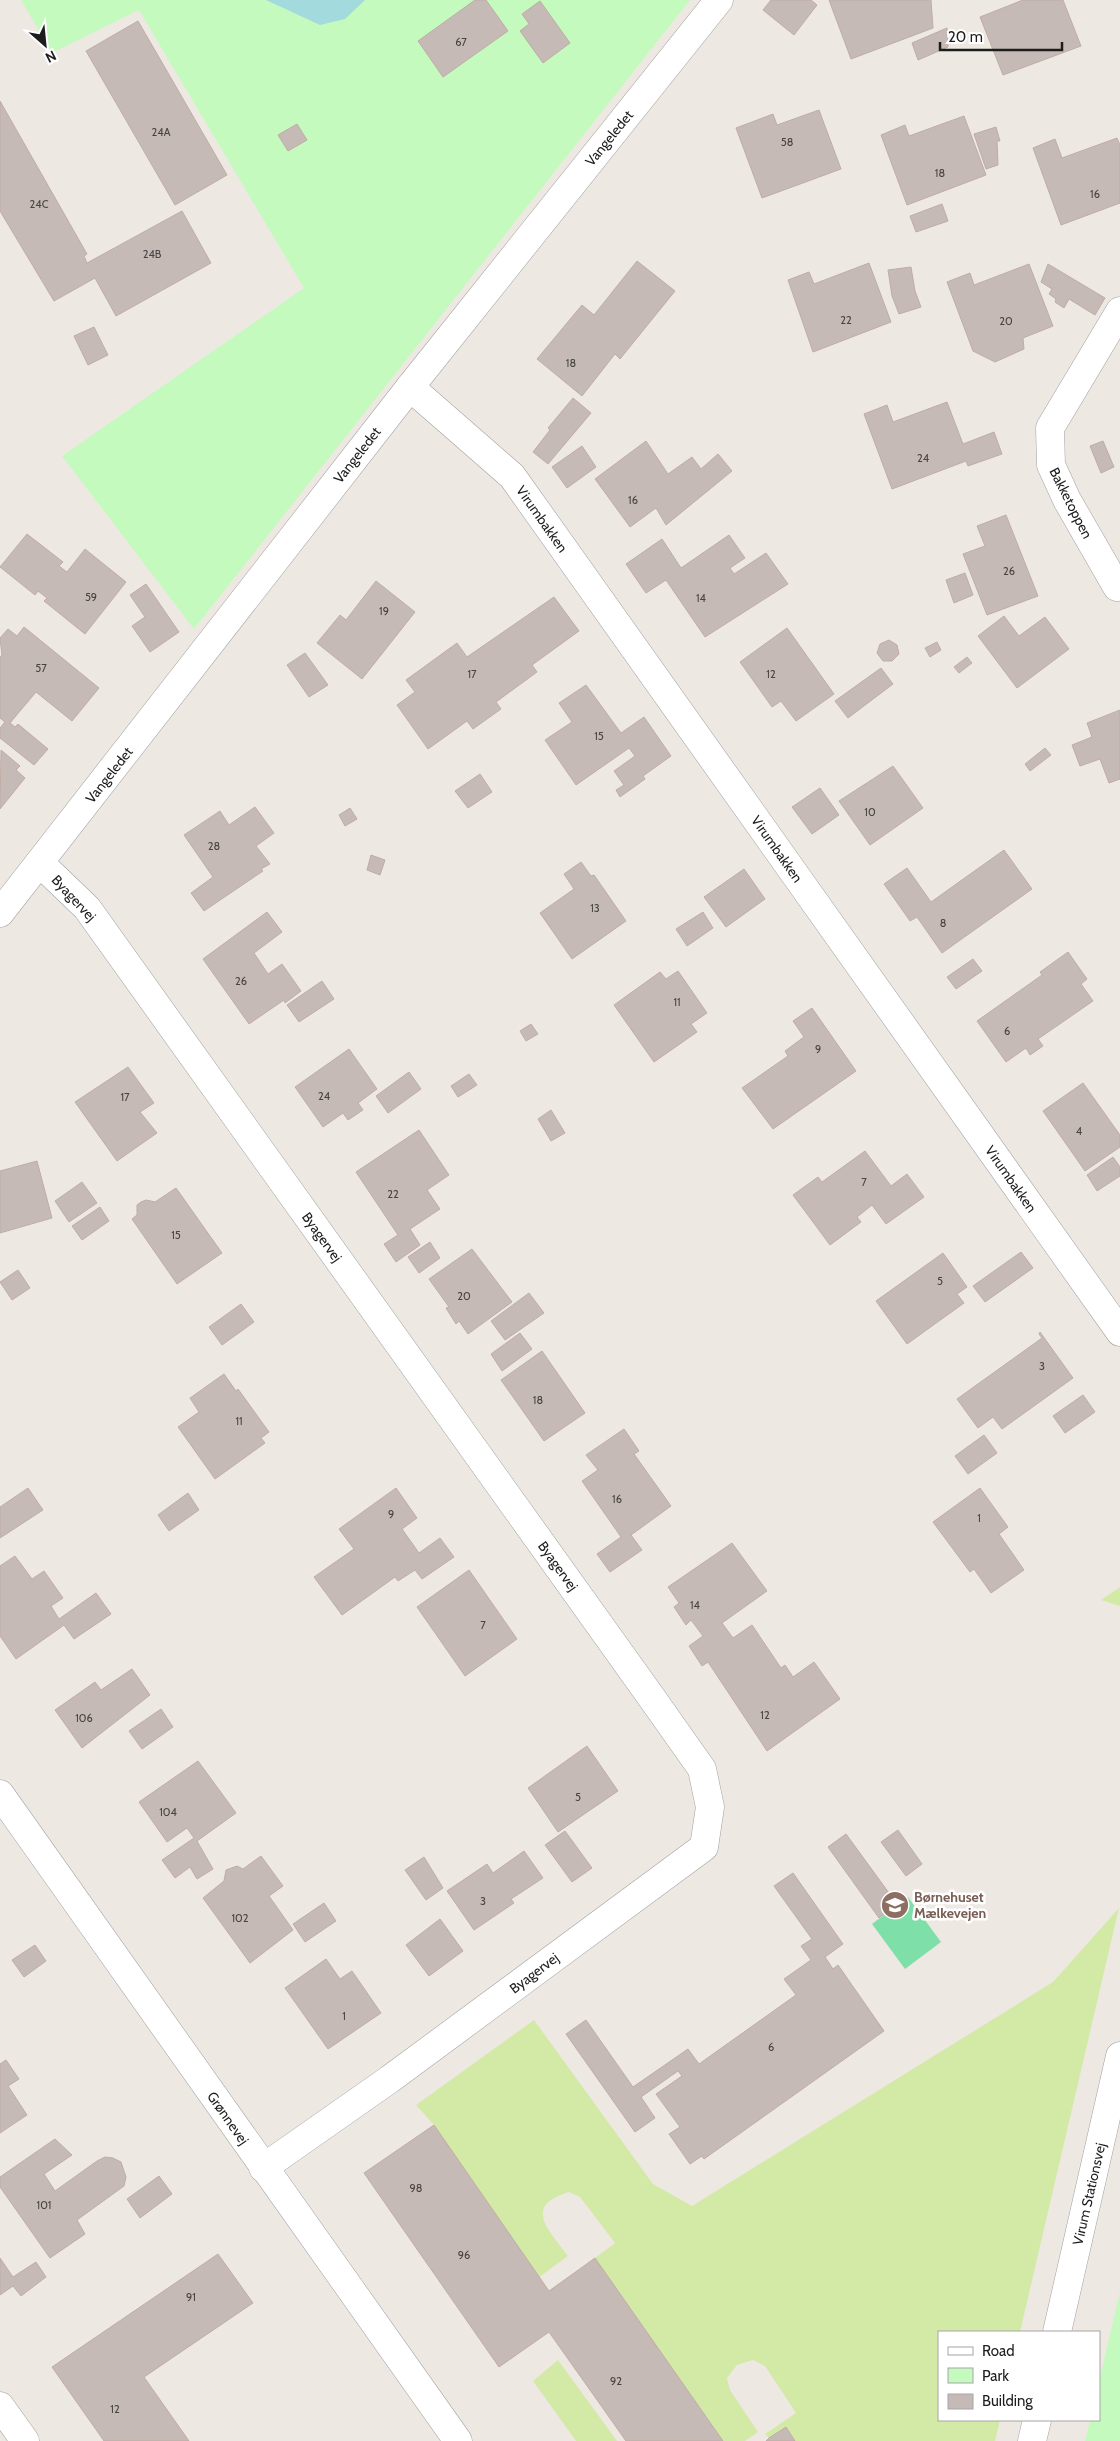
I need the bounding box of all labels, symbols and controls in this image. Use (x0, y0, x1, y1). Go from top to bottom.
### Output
north arrow (20, 20, 70, 70)
scale bar (940, 20, 1062, 52)
text: 20 m (948, 28, 983, 46)
house number: 67 (455, 35, 467, 49)
text: N (42, 46, 59, 67)
street label: Vangeledet (581, 106, 637, 170)
house number: 24A (152, 125, 171, 139)
house number: 58 (781, 135, 793, 149)
house number: 18 (935, 166, 945, 180)
house number: 16 (1090, 187, 1100, 201)
house number: 24C (30, 197, 49, 211)
house number: 24B (143, 247, 162, 261)
house number: 22 (840, 313, 852, 327)
house number: 20 (999, 314, 1013, 328)
house number: 18 (566, 356, 576, 370)
street label: Vangeledet (329, 423, 385, 487)
house number: 24 (917, 451, 930, 465)
street label: Bakketoppen (1045, 464, 1097, 542)
street label: Virumbakken (512, 482, 572, 556)
house number: 16 (628, 493, 638, 507)
house number: 26 (1003, 564, 1015, 578)
house number: 59 (85, 590, 97, 604)
house number: 14 (696, 591, 707, 605)
house number: 19 (379, 604, 389, 618)
house number: 57 (35, 661, 47, 675)
house number: 17 (467, 667, 477, 681)
house number: 12 (766, 667, 776, 681)
house number: 15 (594, 729, 604, 743)
street label: Vangeledet (81, 743, 137, 807)
house number: 10 (864, 805, 876, 819)
street label: Virumbakken (747, 812, 807, 886)
house number: 28 (208, 839, 220, 853)
street label: Byagervej (48, 871, 100, 925)
house number: 13 (590, 901, 600, 915)
house number: 8 (940, 916, 946, 930)
house number: 26 (235, 974, 247, 988)
house number: 11 (673, 995, 681, 1009)
house number: 6 (1004, 1024, 1010, 1038)
house number: 9 (815, 1042, 821, 1056)
house number: 24 (318, 1089, 331, 1103)
house number: 17 (120, 1090, 130, 1104)
house number: 4 (1076, 1124, 1083, 1138)
street label: Virumbakken (981, 1142, 1041, 1216)
house number: 7 (861, 1175, 867, 1189)
house number: 22 (387, 1187, 399, 1201)
street label: Byagervej (298, 1209, 346, 1265)
house number: 15 (171, 1228, 181, 1242)
house number: 5 (937, 1274, 943, 1288)
house number: 20 (457, 1289, 471, 1303)
house number: 3 (1039, 1359, 1045, 1373)
house number: 18 (533, 1393, 543, 1407)
house number: 11 (235, 1414, 243, 1428)
house number: 16 (612, 1492, 622, 1506)
house number: 9 (388, 1507, 394, 1521)
house number: 1 (977, 1511, 981, 1525)
street label: Byagervej (534, 1538, 582, 1594)
house number: 14 (690, 1598, 701, 1612)
house number: 7 (480, 1618, 486, 1632)
house number: 12 (760, 1708, 770, 1722)
house number: 106 (75, 1711, 93, 1725)
house number: 5 (575, 1790, 581, 1804)
house number: 104 (159, 1805, 177, 1819)
place label: Børnehuset Mælkevejen (914, 1888, 986, 1922)
school or university icon: Børnehuset Mælkevejen (880, 1890, 910, 1920)
house number: 3 (480, 1894, 486, 1908)
house number: 102 (231, 1911, 249, 1925)
street label: Byagervej (506, 1949, 562, 1997)
house number: 1 (342, 2009, 346, 2023)
house number: 6 (768, 2040, 774, 2054)
street label: Grønnevej (203, 2088, 253, 2148)
street label: Virum Stationsvej (1068, 2141, 1110, 2247)
house number: 98 (410, 2181, 422, 2195)
house number: 101 (37, 2198, 51, 2212)
house number: 96 (458, 2248, 470, 2262)
house number: 91 (186, 2290, 196, 2304)
legend (938, 2331, 1100, 2421)
text: Road (982, 2342, 1015, 2360)
text: Park (982, 2367, 1009, 2385)
house number: 92 (610, 2374, 622, 2388)
text: Building (982, 2392, 1033, 2410)
house number: 12 (110, 2402, 120, 2416)

